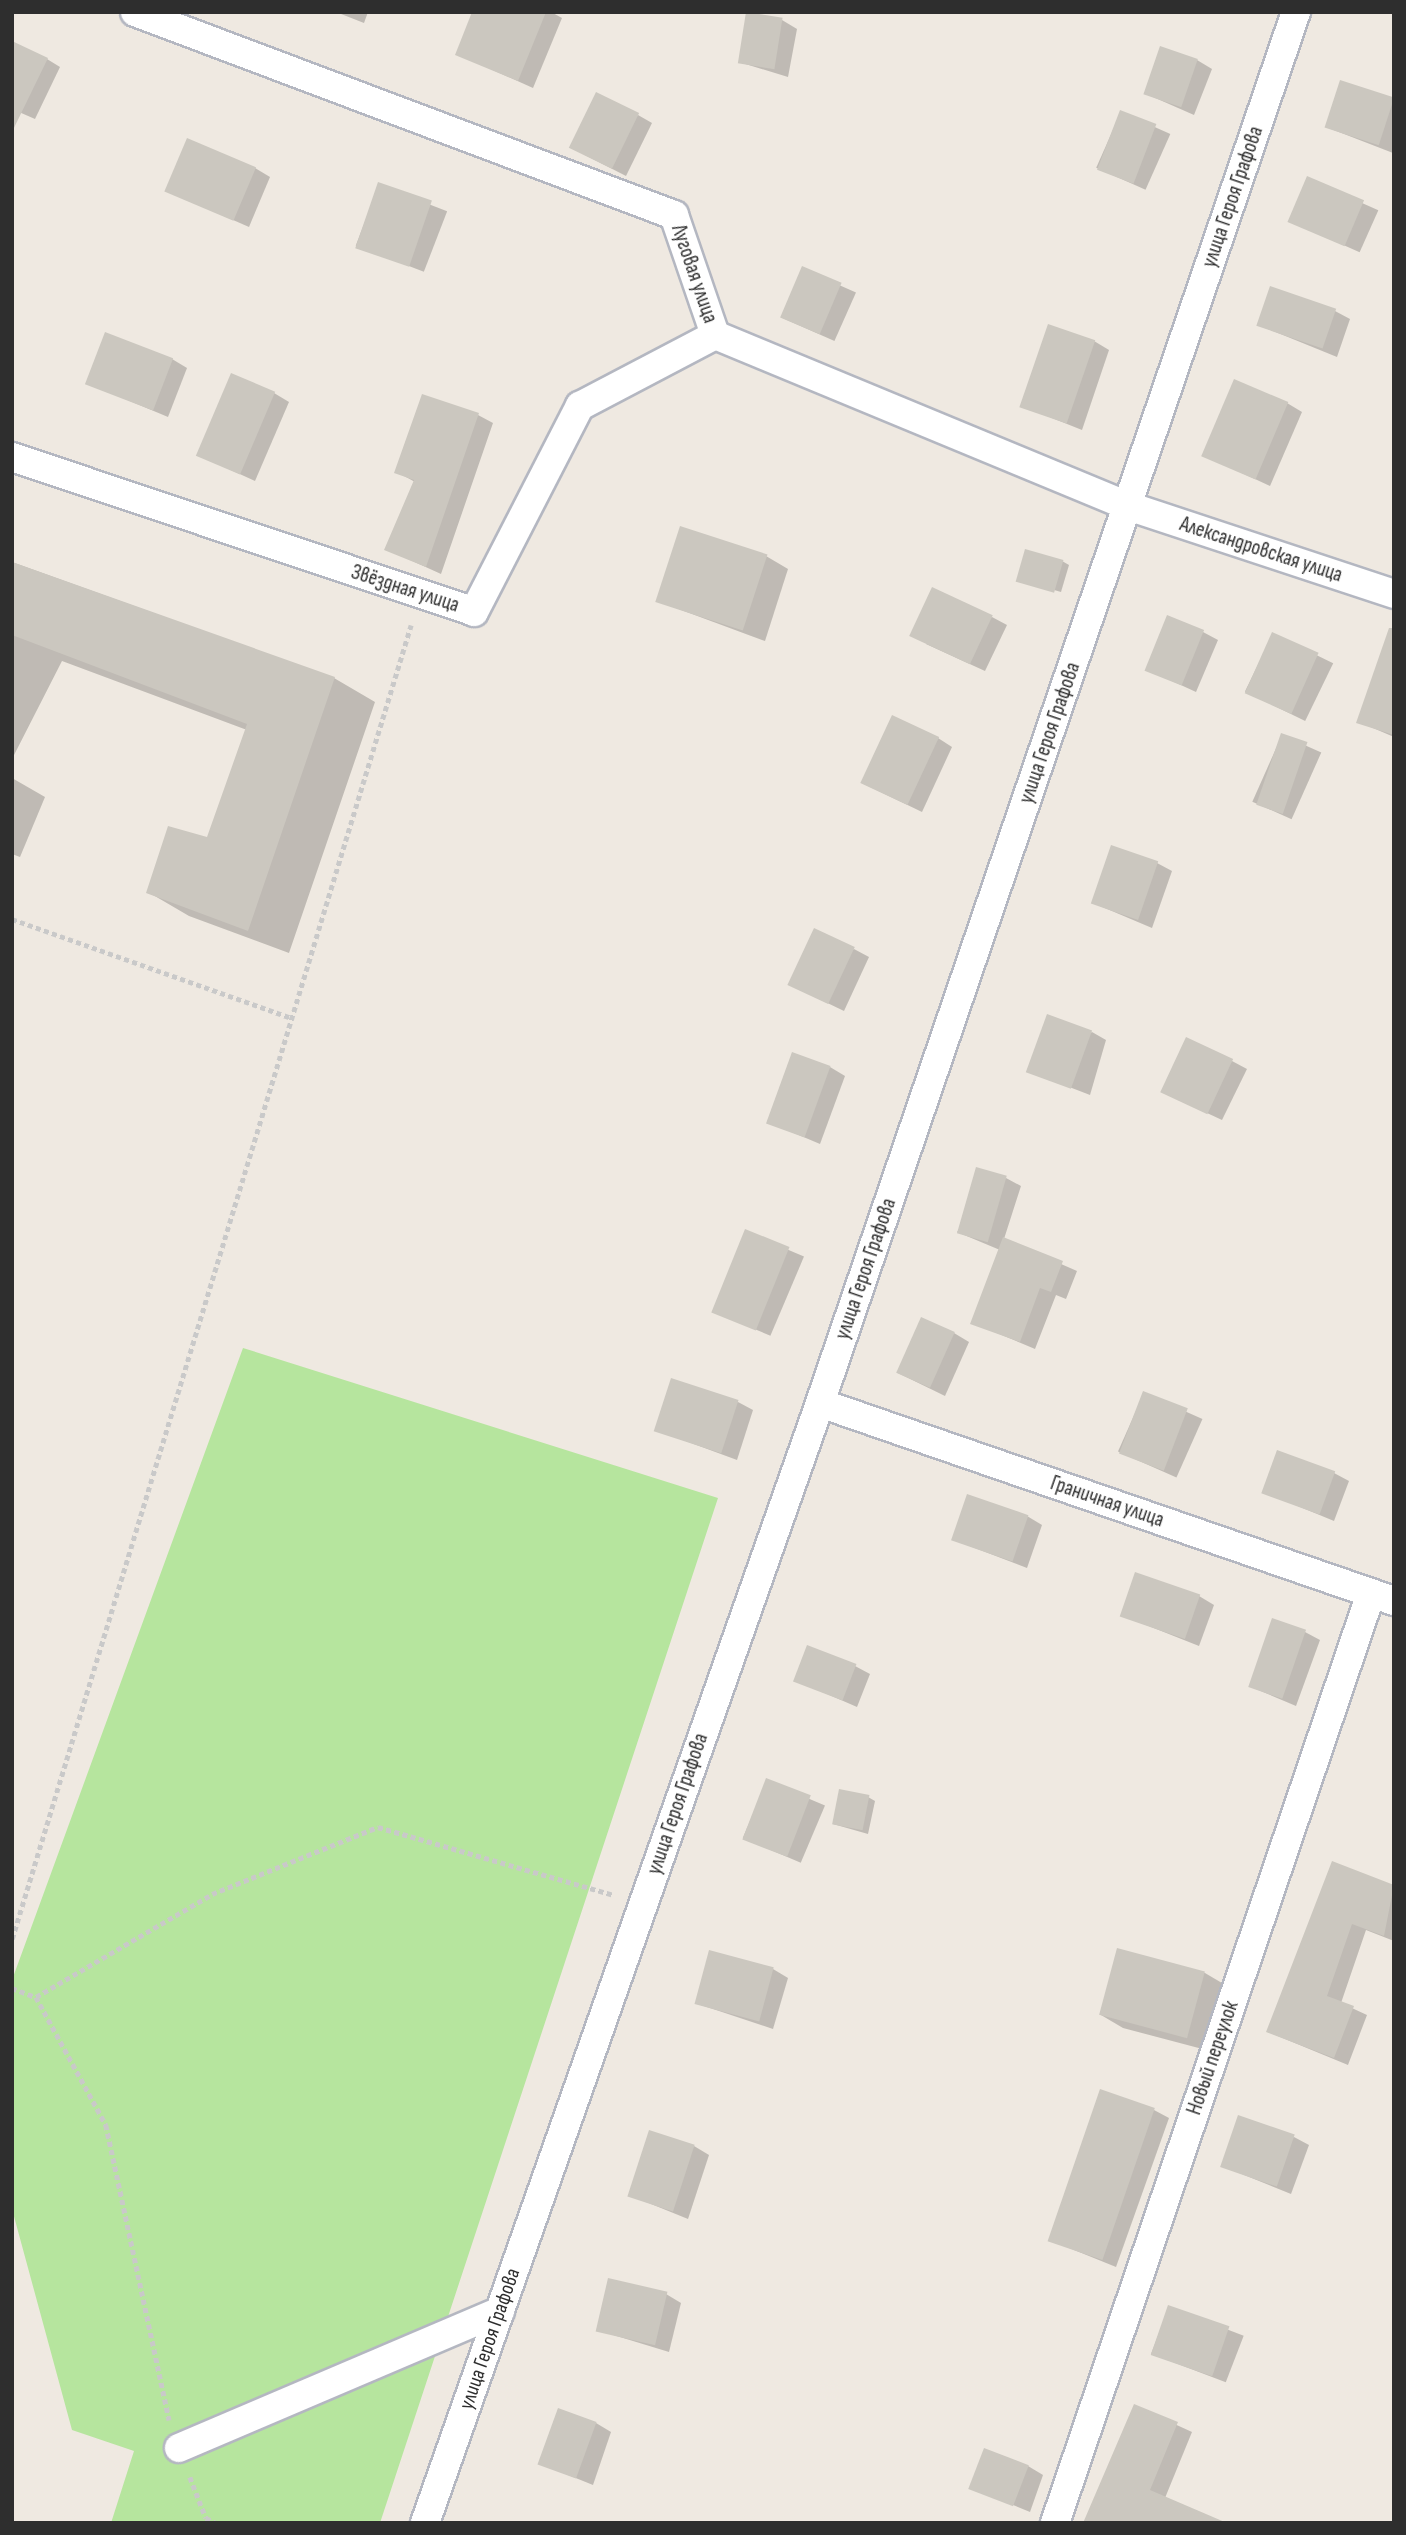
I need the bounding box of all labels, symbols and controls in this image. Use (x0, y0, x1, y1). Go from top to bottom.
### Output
street label: улица Героя Графова (1197, 123, 1269, 271)
street label: Луговая улица (665, 222, 723, 326)
street label: Александровская улица (1177, 512, 1345, 588)
street label: Звёздная улица (348, 560, 462, 618)
street label: улица Героя Графова (1014, 659, 1086, 807)
street label: улица Героя Графова (830, 1195, 902, 1343)
street label: Граничная улица (1047, 1471, 1167, 1533)
street label: улица Героя Графова (642, 1730, 714, 1878)
street label: Новый переулок (1182, 1998, 1244, 2118)
street label: улица Героя Графова (454, 2265, 526, 2413)

